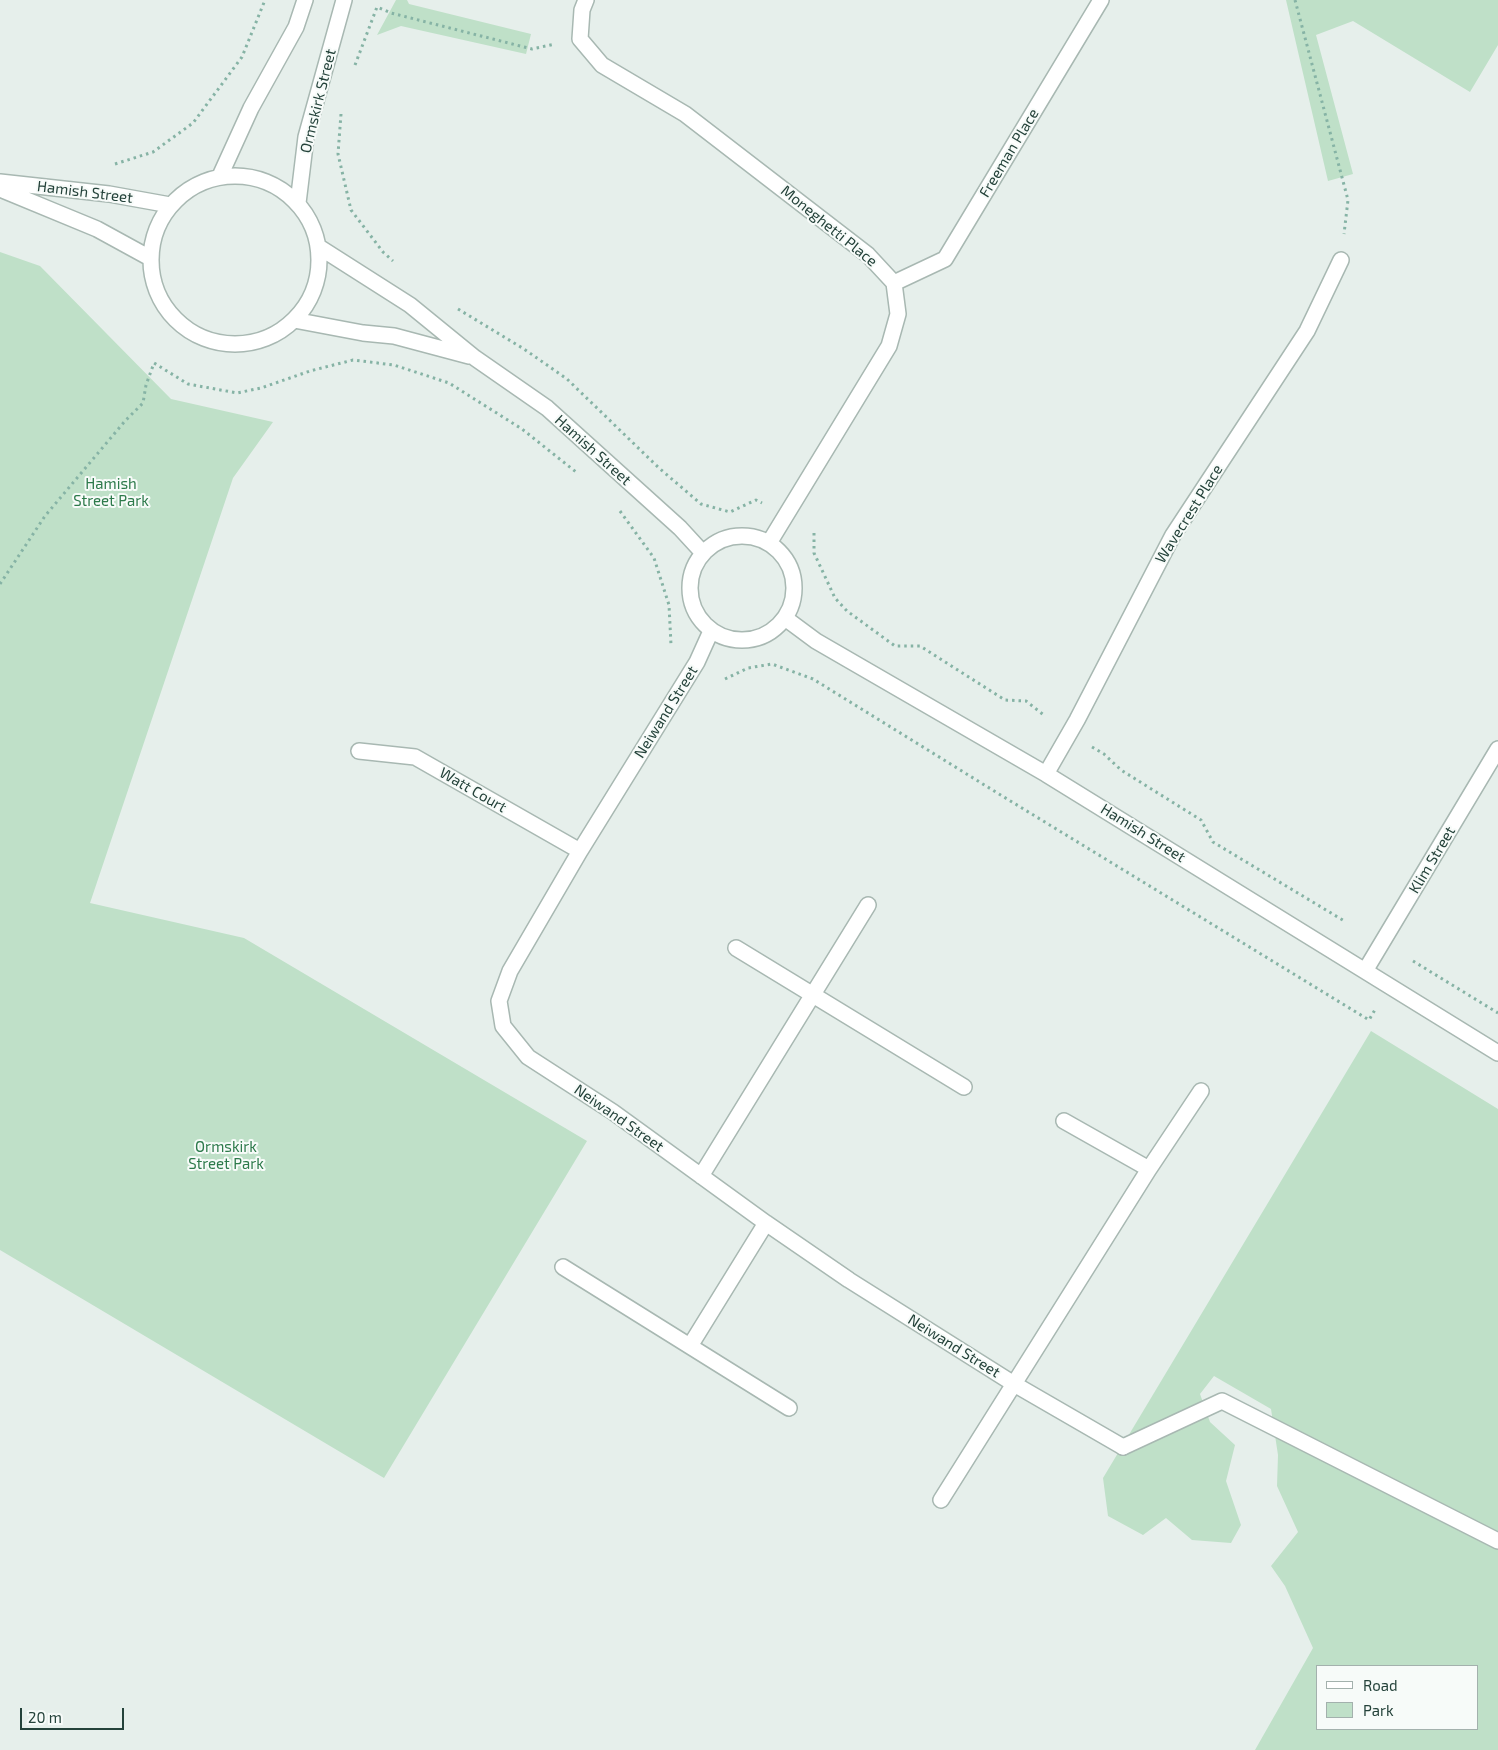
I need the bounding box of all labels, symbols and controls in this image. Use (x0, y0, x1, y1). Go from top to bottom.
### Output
street label: Ormskirk Street (296, 47, 340, 155)
street label: Freeman Place (976, 106, 1042, 200)
street label: Hamish Street (36, 177, 134, 207)
street label: Moneghetti Place (777, 182, 881, 270)
street label: Hamish Street (551, 411, 635, 489)
street label: Wavecrest Place (1151, 461, 1227, 567)
park label: Hamish Street Park (73, 475, 149, 510)
street label: Neiwand Street (630, 663, 702, 761)
street label: Watt Court (436, 764, 510, 816)
street label: Hamish Street (1097, 800, 1189, 866)
street label: Klim Street (1405, 823, 1459, 897)
street label: Neiwand Street (571, 1080, 667, 1156)
park label: Ormskirk Street Park (188, 1138, 264, 1173)
street label: Neiwand Street (905, 1310, 1003, 1382)
legend (1316, 1665, 1478, 1730)
text: Road (1363, 1676, 1398, 1694)
scale bar (22, 1698, 126, 1730)
text: Park (1363, 1701, 1394, 1719)
text: 20 m (28, 1708, 62, 1726)

